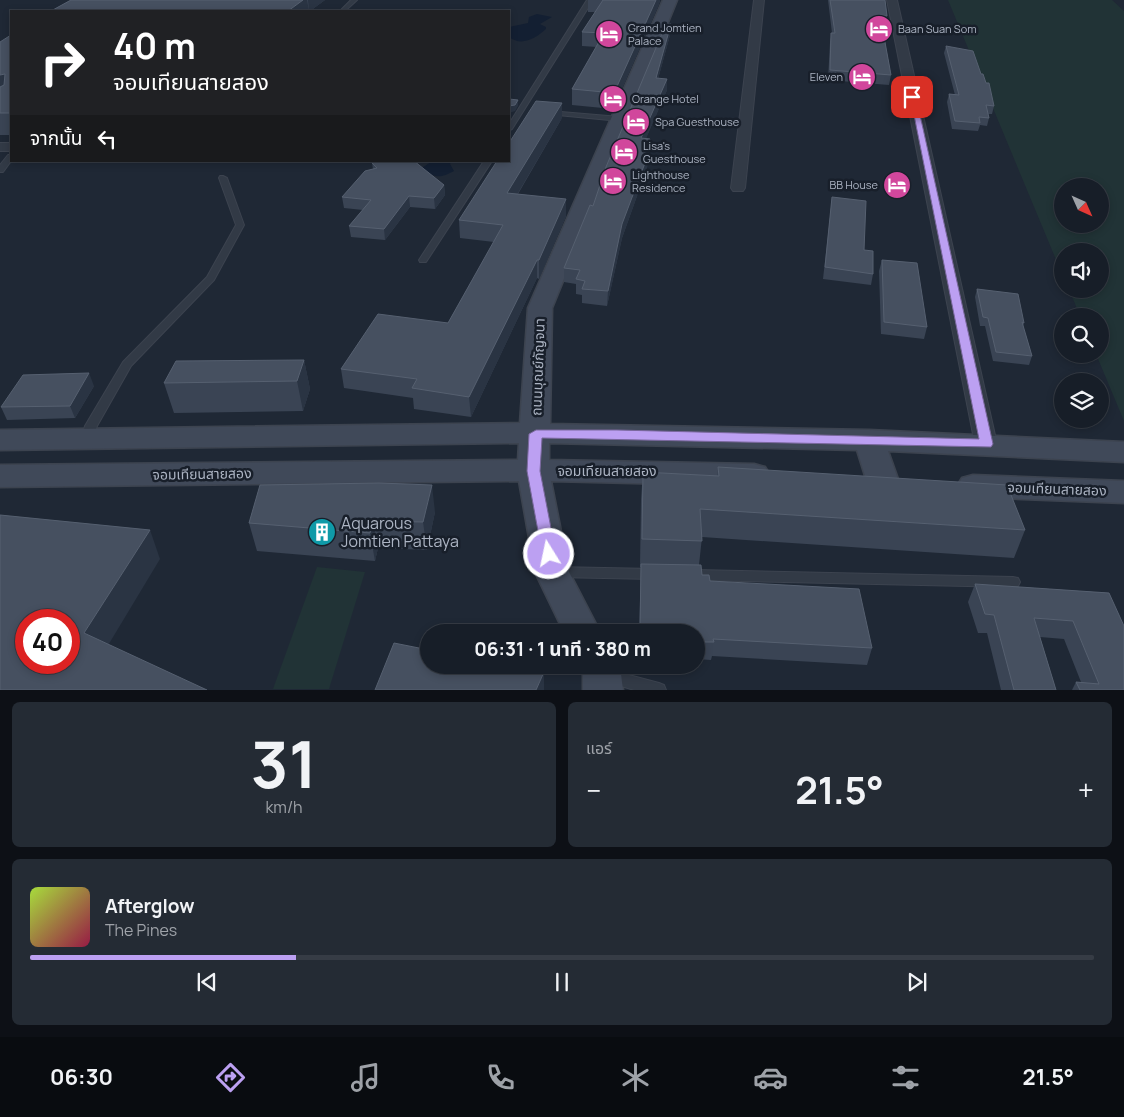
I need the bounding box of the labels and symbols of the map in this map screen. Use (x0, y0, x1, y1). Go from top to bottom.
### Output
hotel icon: Baan Suan Som (864, 14, 894, 44)
hotel icon: Grand Jomtien Palace (594, 19, 624, 49)
place label: Grand Jomtien Palace (628, 20, 702, 48)
place label: Baan Suan Som (898, 21, 976, 36)
hotel icon: Eleven (847, 62, 877, 92)
place label: Eleven (810, 69, 843, 84)
pin (891, 76, 933, 118)
hotel icon: Orange Hotel (598, 84, 628, 114)
place label: Orange Hotel (632, 91, 699, 106)
hotel icon: Spa Guesthouse (621, 107, 651, 137)
place label: Spa Guesthouse (655, 114, 740, 129)
hotel icon: Lisa's Guesthouse (609, 137, 639, 167)
place label: Lisa's Guesthouse (643, 138, 706, 166)
hotel icon: Lighthouse Residence (598, 166, 628, 196)
place label: Lighthouse Residence (632, 167, 690, 195)
hotel icon: BB House (882, 170, 912, 200)
place label: BB House (830, 177, 879, 192)
north arrow (1054, 178, 1109, 232)
street label: ถนนบุณย์กัญจนา (526, 318, 549, 416)
street label: จอมเทียนสายสอง (557, 461, 657, 480)
street label: จอมเทียนสายสอง (152, 463, 252, 484)
street label: จอมเทียนสายสอง (1007, 477, 1107, 500)
place label: Aquarous Jomtien Pattaya (341, 512, 459, 552)
building icon: Aquarous Jomtien Pattaya (307, 517, 337, 547)
position arrow (522, 527, 574, 579)
speed limit sign: 40 (15, 609, 80, 674)

